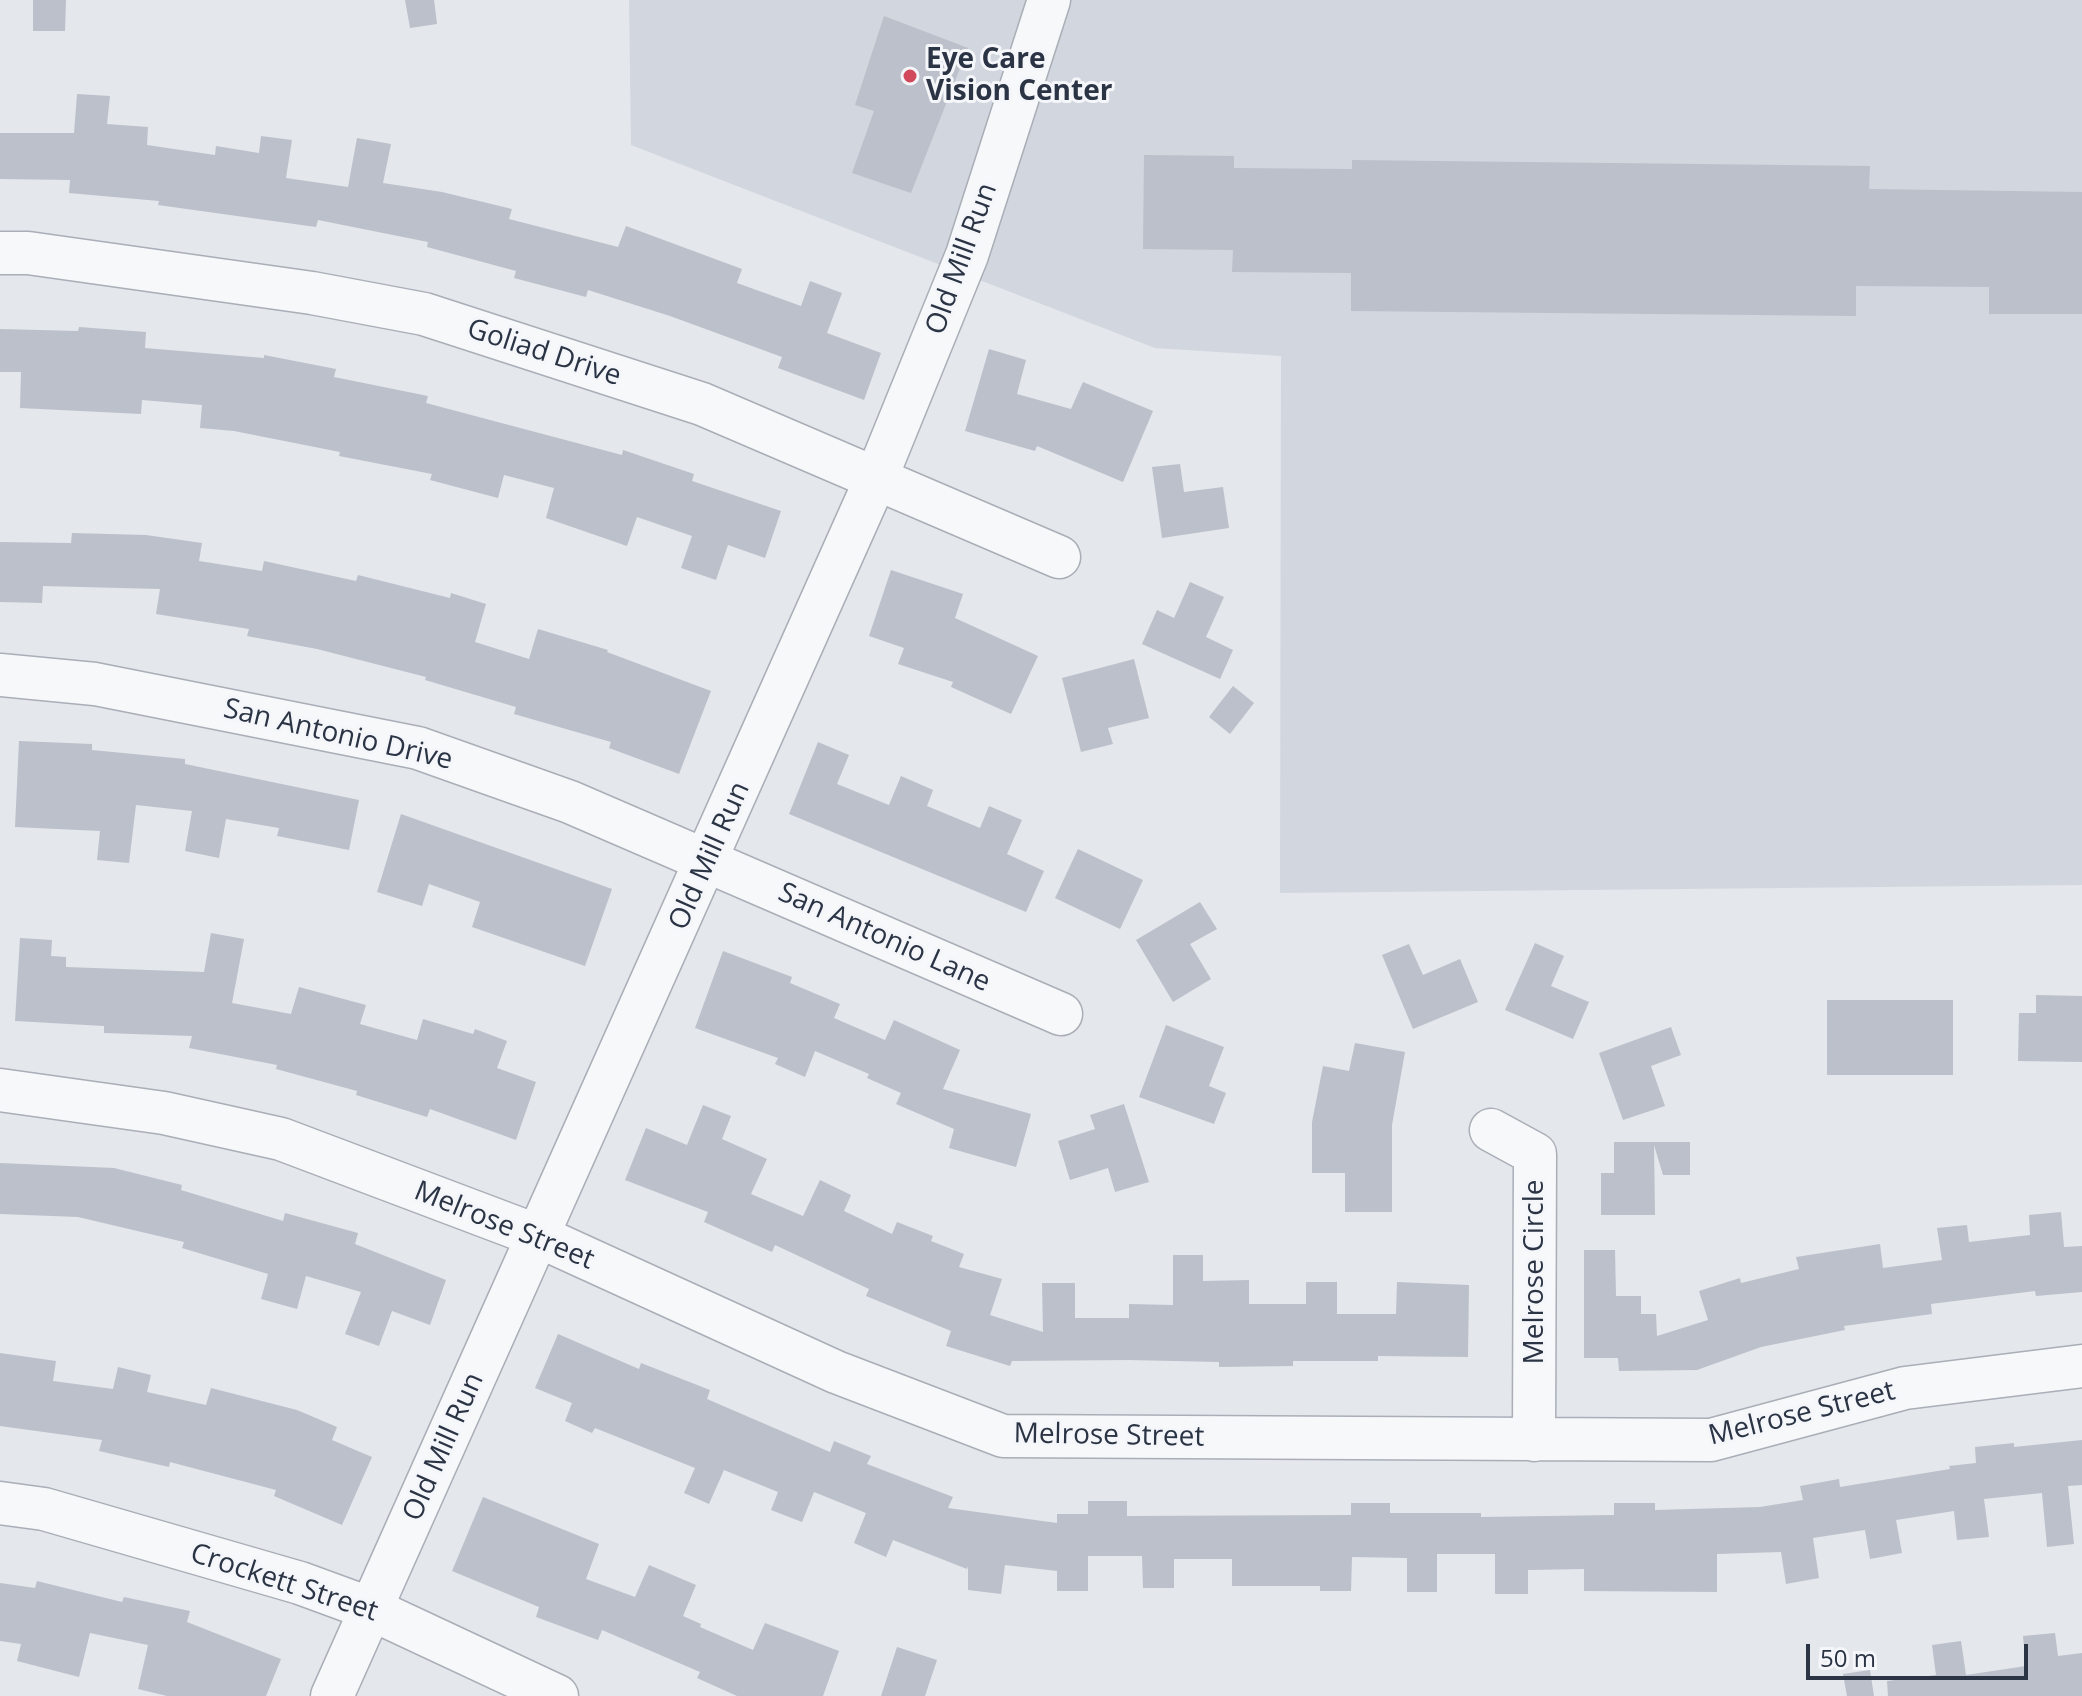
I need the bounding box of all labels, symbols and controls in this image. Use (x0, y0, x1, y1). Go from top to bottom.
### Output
place label: Eye Care Vision Center (926, 43, 1112, 109)
marker: Eye Care Vision Center (901, 67, 919, 85)
street label: Old Mill Run (919, 179, 1005, 339)
street label: Goliad Drive (463, 312, 625, 394)
street label: San Antonio Drive (220, 692, 456, 778)
street label: Old Mill Run (662, 777, 758, 935)
street label: San Antonio Lane (773, 876, 995, 1000)
street label: Melrose Street (409, 1175, 599, 1277)
street label: Melrose Circle (1518, 1180, 1552, 1364)
street label: Old Mill Run (396, 1368, 492, 1526)
street label: Melrose Street (1705, 1375, 1899, 1453)
street label: Melrose Street (1013, 1418, 1205, 1454)
street label: Crockett Street (186, 1537, 382, 1629)
scale bar (1810, 1628, 2032, 1678)
text: 50 m (1820, 1641, 1876, 1674)

